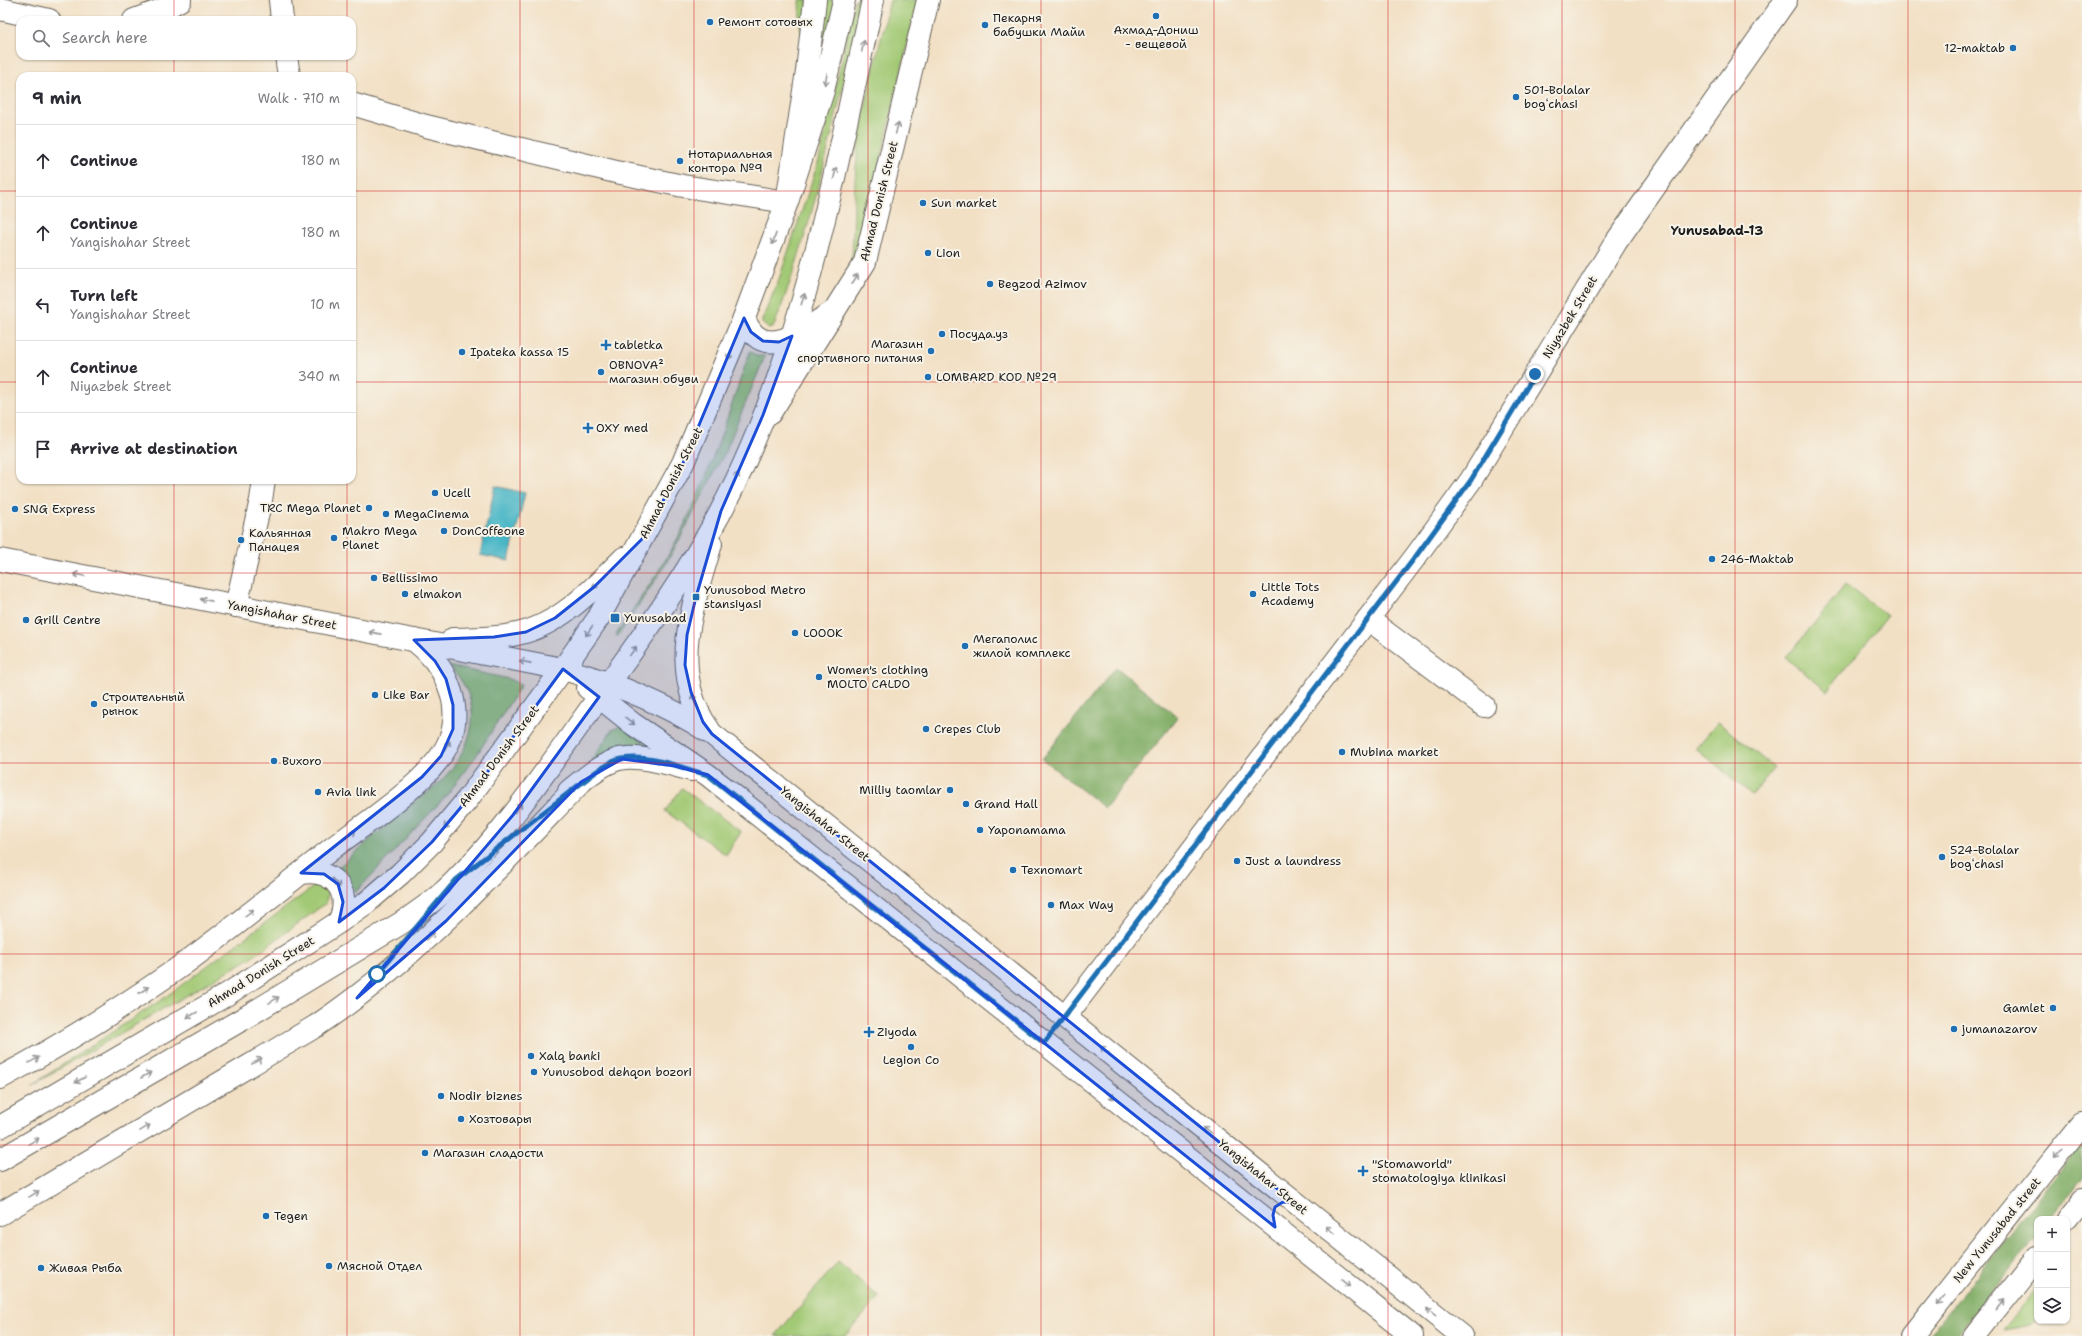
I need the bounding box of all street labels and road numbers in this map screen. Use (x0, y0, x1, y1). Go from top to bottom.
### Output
street label: Ahmad Donish Street (856, 139, 902, 263)
street label: Niyazbek Street (1539, 273, 1601, 361)
street label: Ahmad Donish Street (636, 424, 706, 542)
street label: Yangishahar Street (226, 597, 338, 633)
street label: Ahmad Donish Street (455, 702, 543, 810)
street label: Yangishahar Street (777, 783, 873, 865)
street label: Ahmad Donish Street (204, 932, 318, 1012)
street label: Yangishahar Street (1215, 1136, 1311, 1218)
street label: New Yunusabad street (1950, 1174, 2044, 1286)

